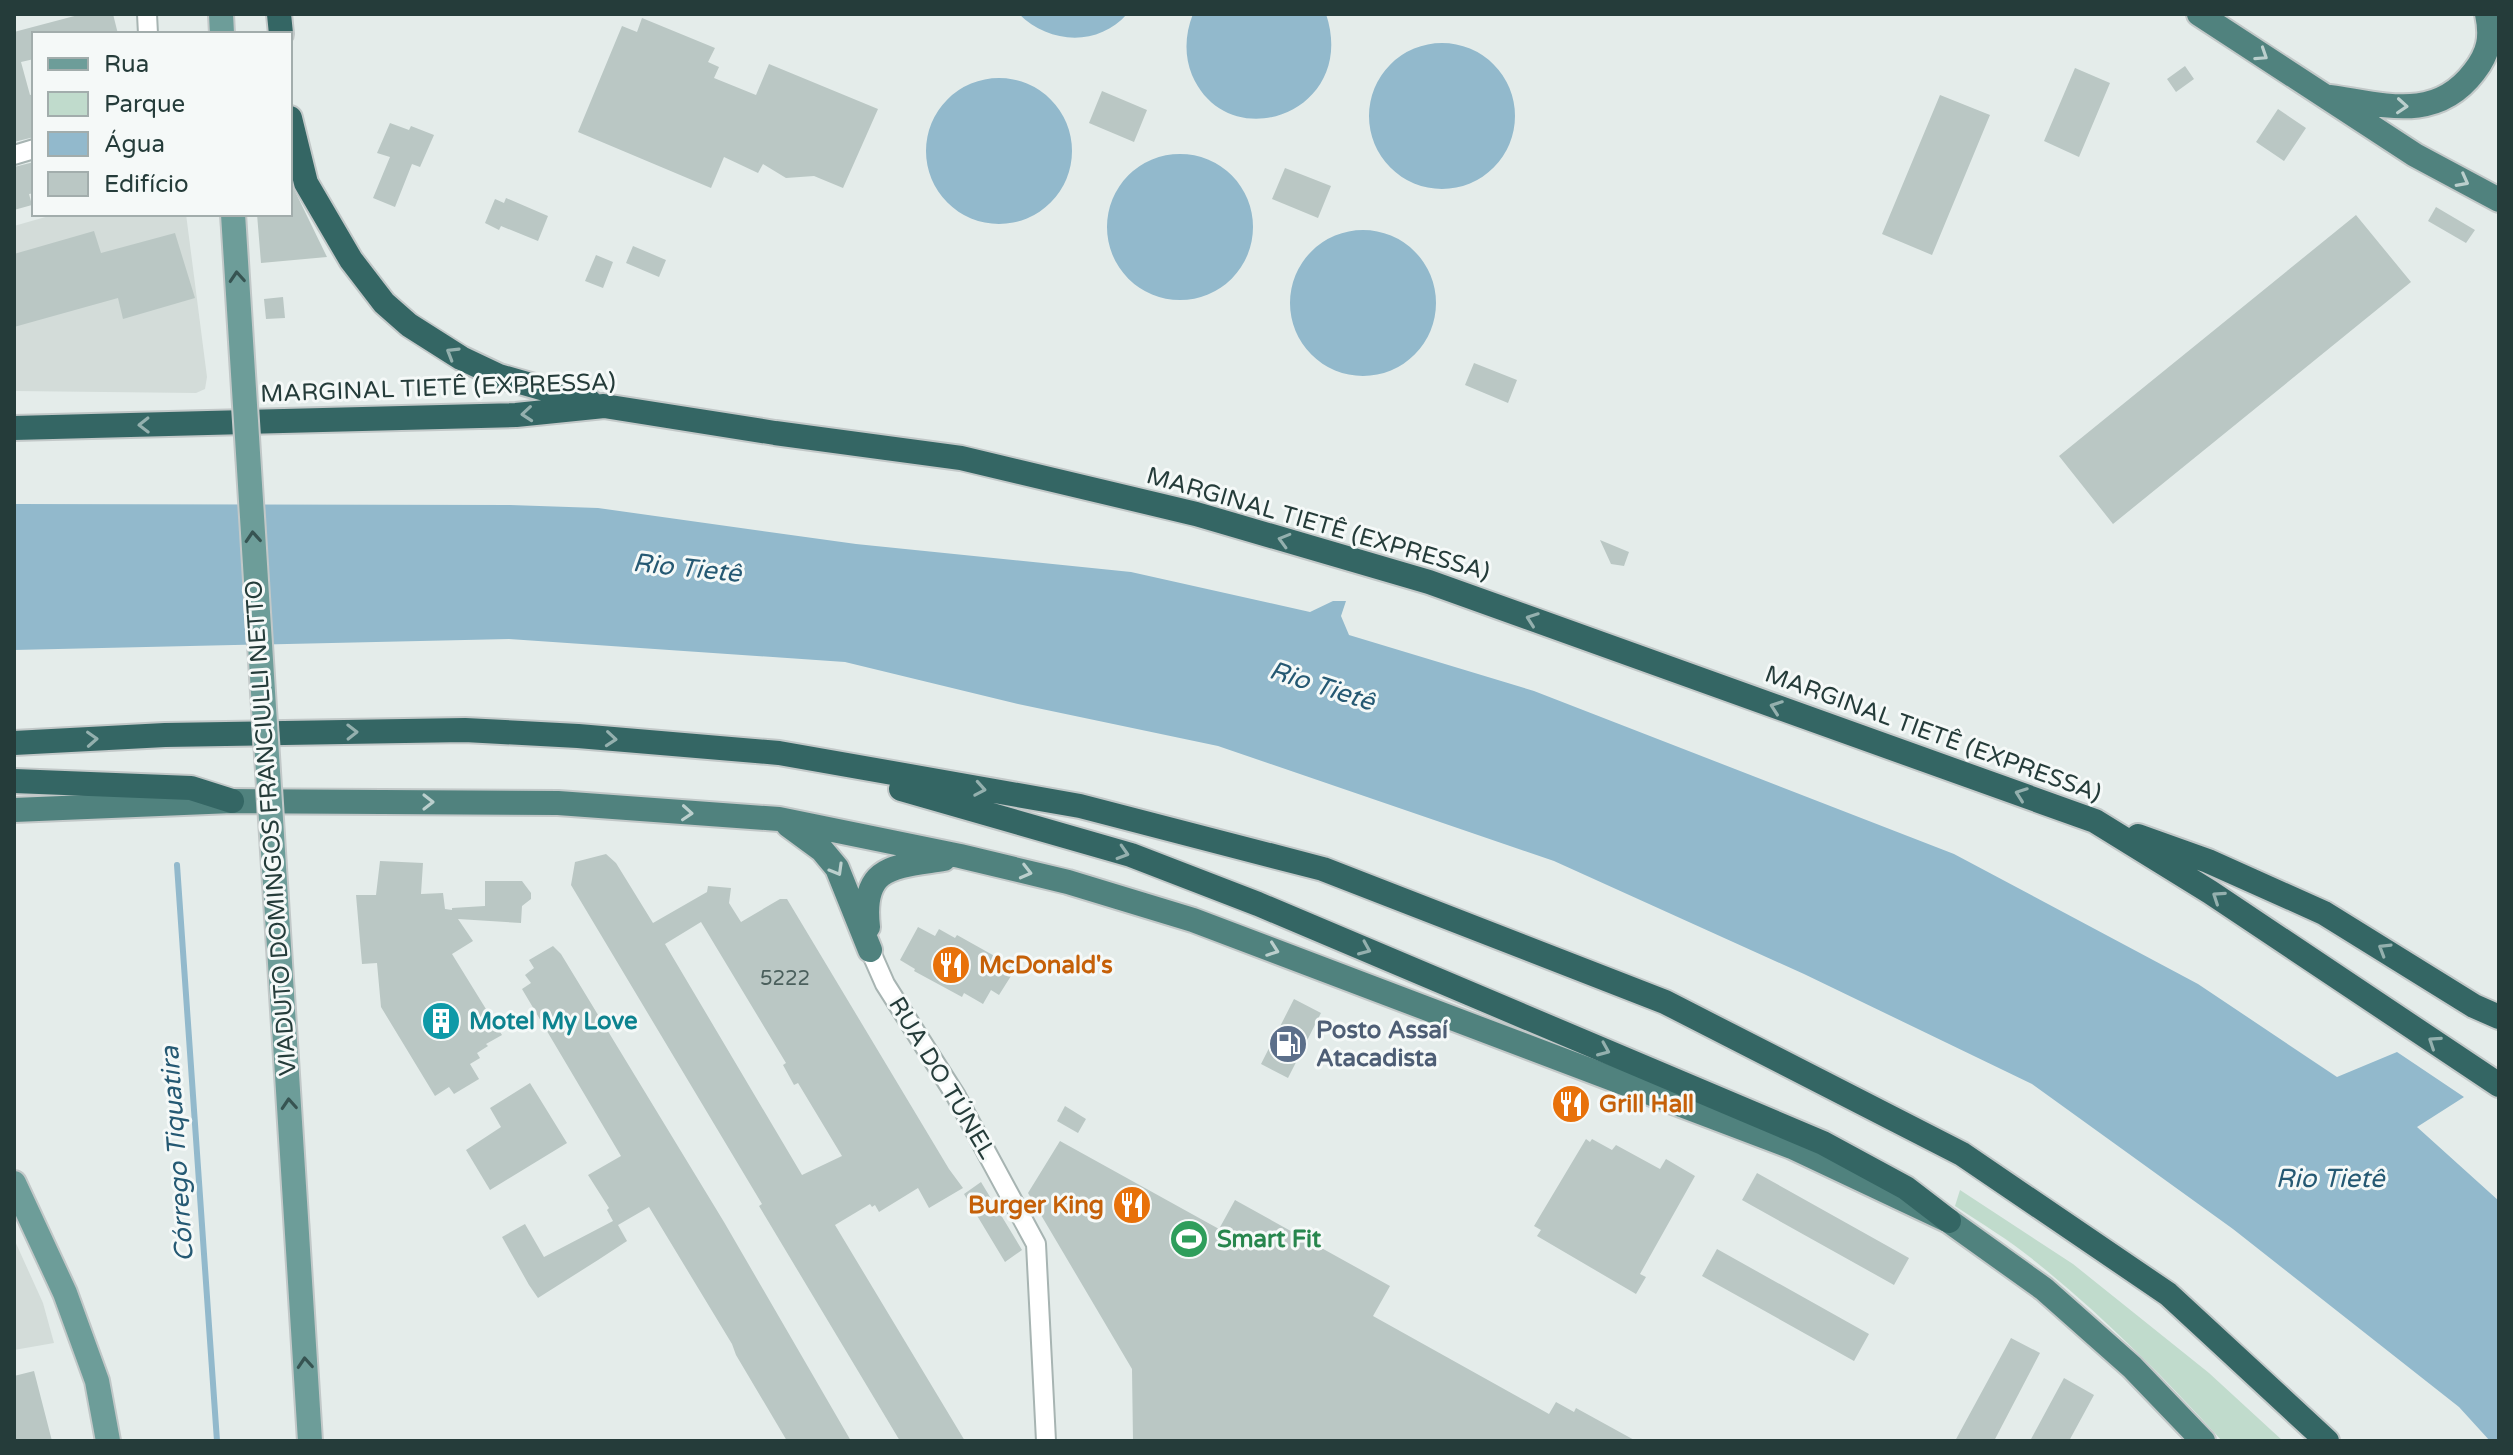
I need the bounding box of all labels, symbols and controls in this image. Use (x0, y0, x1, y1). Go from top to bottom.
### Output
legend (32, 32, 292, 216)
one-way arrow (2253, 46, 2268, 61)
text: Rua (104, 50, 149, 79)
text: Parque (104, 90, 185, 119)
one-way arrow (2396, 97, 2409, 114)
text: Água (104, 129, 165, 159)
text: Edifício (104, 170, 189, 199)
one-way arrow (2455, 171, 2469, 186)
one-way arrow (229, 270, 246, 283)
one-way arrow (446, 347, 461, 362)
street label: MARGINAL TIETÊ (EXPRESSA) (260, 367, 616, 409)
one-way arrow (520, 405, 533, 422)
one-way arrow (137, 417, 150, 434)
street label: MARGINAL TIETÊ (EXPRESSA) (1143, 461, 1493, 587)
one-way arrow (245, 530, 262, 543)
one-way arrow (1278, 533, 1292, 549)
water label: Rio Tietê (631, 547, 744, 589)
street label: VIADUTO DOMINGOS FRANCIULLI NETTO (239, 579, 303, 1077)
one-way arrow (1526, 612, 1540, 629)
water label: Rio Tietê (1265, 654, 1380, 718)
street label: MARGINAL TIETÊ (EXPRESSA) (1761, 660, 2105, 808)
one-way arrow (1770, 700, 1784, 716)
one-way arrow (346, 723, 359, 741)
one-way arrow (605, 730, 618, 747)
one-way arrow (86, 731, 99, 748)
one-way arrow (973, 779, 987, 796)
one-way arrow (2015, 788, 2029, 804)
one-way arrow (422, 793, 435, 811)
one-way arrow (681, 804, 694, 821)
one-way arrow (1116, 844, 1129, 860)
one-way arrow (827, 861, 843, 876)
one-way arrow (1018, 863, 1032, 880)
one-way arrow (2212, 892, 2227, 907)
one-way arrow (1357, 939, 1371, 955)
one-way arrow (1266, 940, 1280, 957)
one-way arrow (2378, 943, 2393, 959)
restaurant icon: McDonald's (930, 944, 972, 986)
place label: McDonald's (979, 951, 1113, 980)
house number: 5222 (760, 967, 810, 991)
street label: RUA DO TÚNEL (882, 991, 1003, 1164)
building icon: Motel My Love (420, 1000, 462, 1042)
place label: Motel My Love (469, 1007, 638, 1036)
place label: Posto Assaí Atacadista (1316, 1016, 1448, 1073)
fuel station icon: Posto Assaí Atacadista (1267, 1023, 1309, 1065)
one-way arrow (2428, 1037, 2443, 1052)
one-way arrow (1596, 1041, 1610, 1057)
water label: Córrego Tiquatira (154, 1044, 200, 1263)
restaurant icon: Grill Hall (1550, 1083, 1592, 1125)
place label: Grill Hall (1599, 1090, 1694, 1119)
one-way arrow (280, 1097, 297, 1110)
water label: Rio Tietê (2276, 1163, 2386, 1194)
restaurant icon: Burger King (1111, 1184, 1153, 1226)
place label: Burger King (968, 1191, 1104, 1220)
sports icon: Smart Fit (1168, 1218, 1210, 1260)
place label: Smart Fit (1217, 1225, 1322, 1254)
one-way arrow (297, 1356, 314, 1369)

